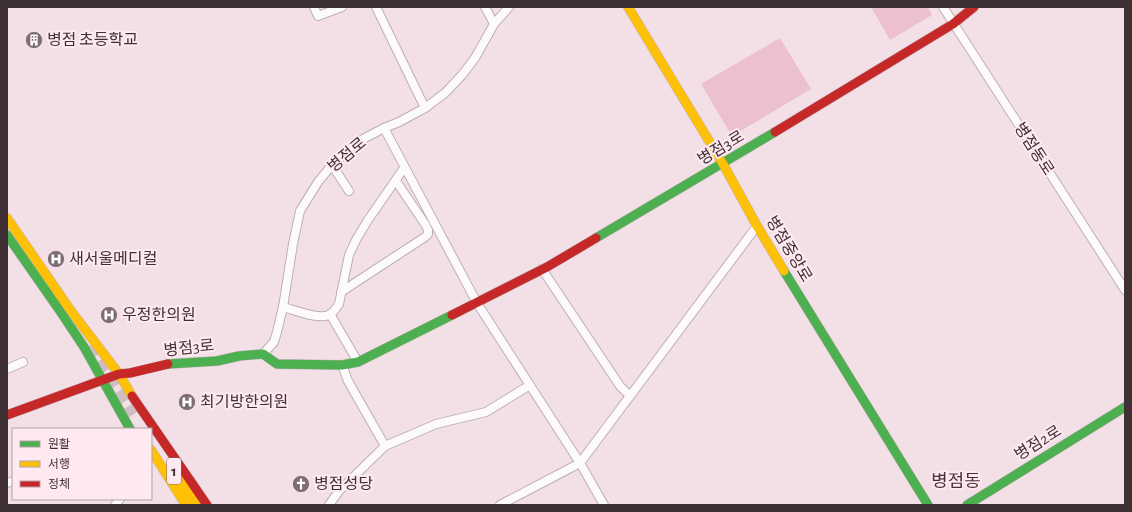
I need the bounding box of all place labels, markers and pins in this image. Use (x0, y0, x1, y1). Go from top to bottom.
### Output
building icon: 병점 초등학교 (24, 30, 44, 50)
place label: 병점 초등학교 (47, 31, 138, 48)
hospital icon: 새서울메디컬 (46, 249, 66, 269)
place label: 새서울메디컬 (69, 251, 157, 267)
hospital icon: 우정한의원 (99, 305, 119, 325)
place label: 우정한의원 (122, 307, 196, 323)
hospital icon: 최기방한의원 (177, 392, 197, 412)
place label: 최기방한의원 (200, 394, 288, 410)
church icon: 병점성당 (291, 474, 311, 494)
place label: 병점성당 (314, 476, 373, 492)

